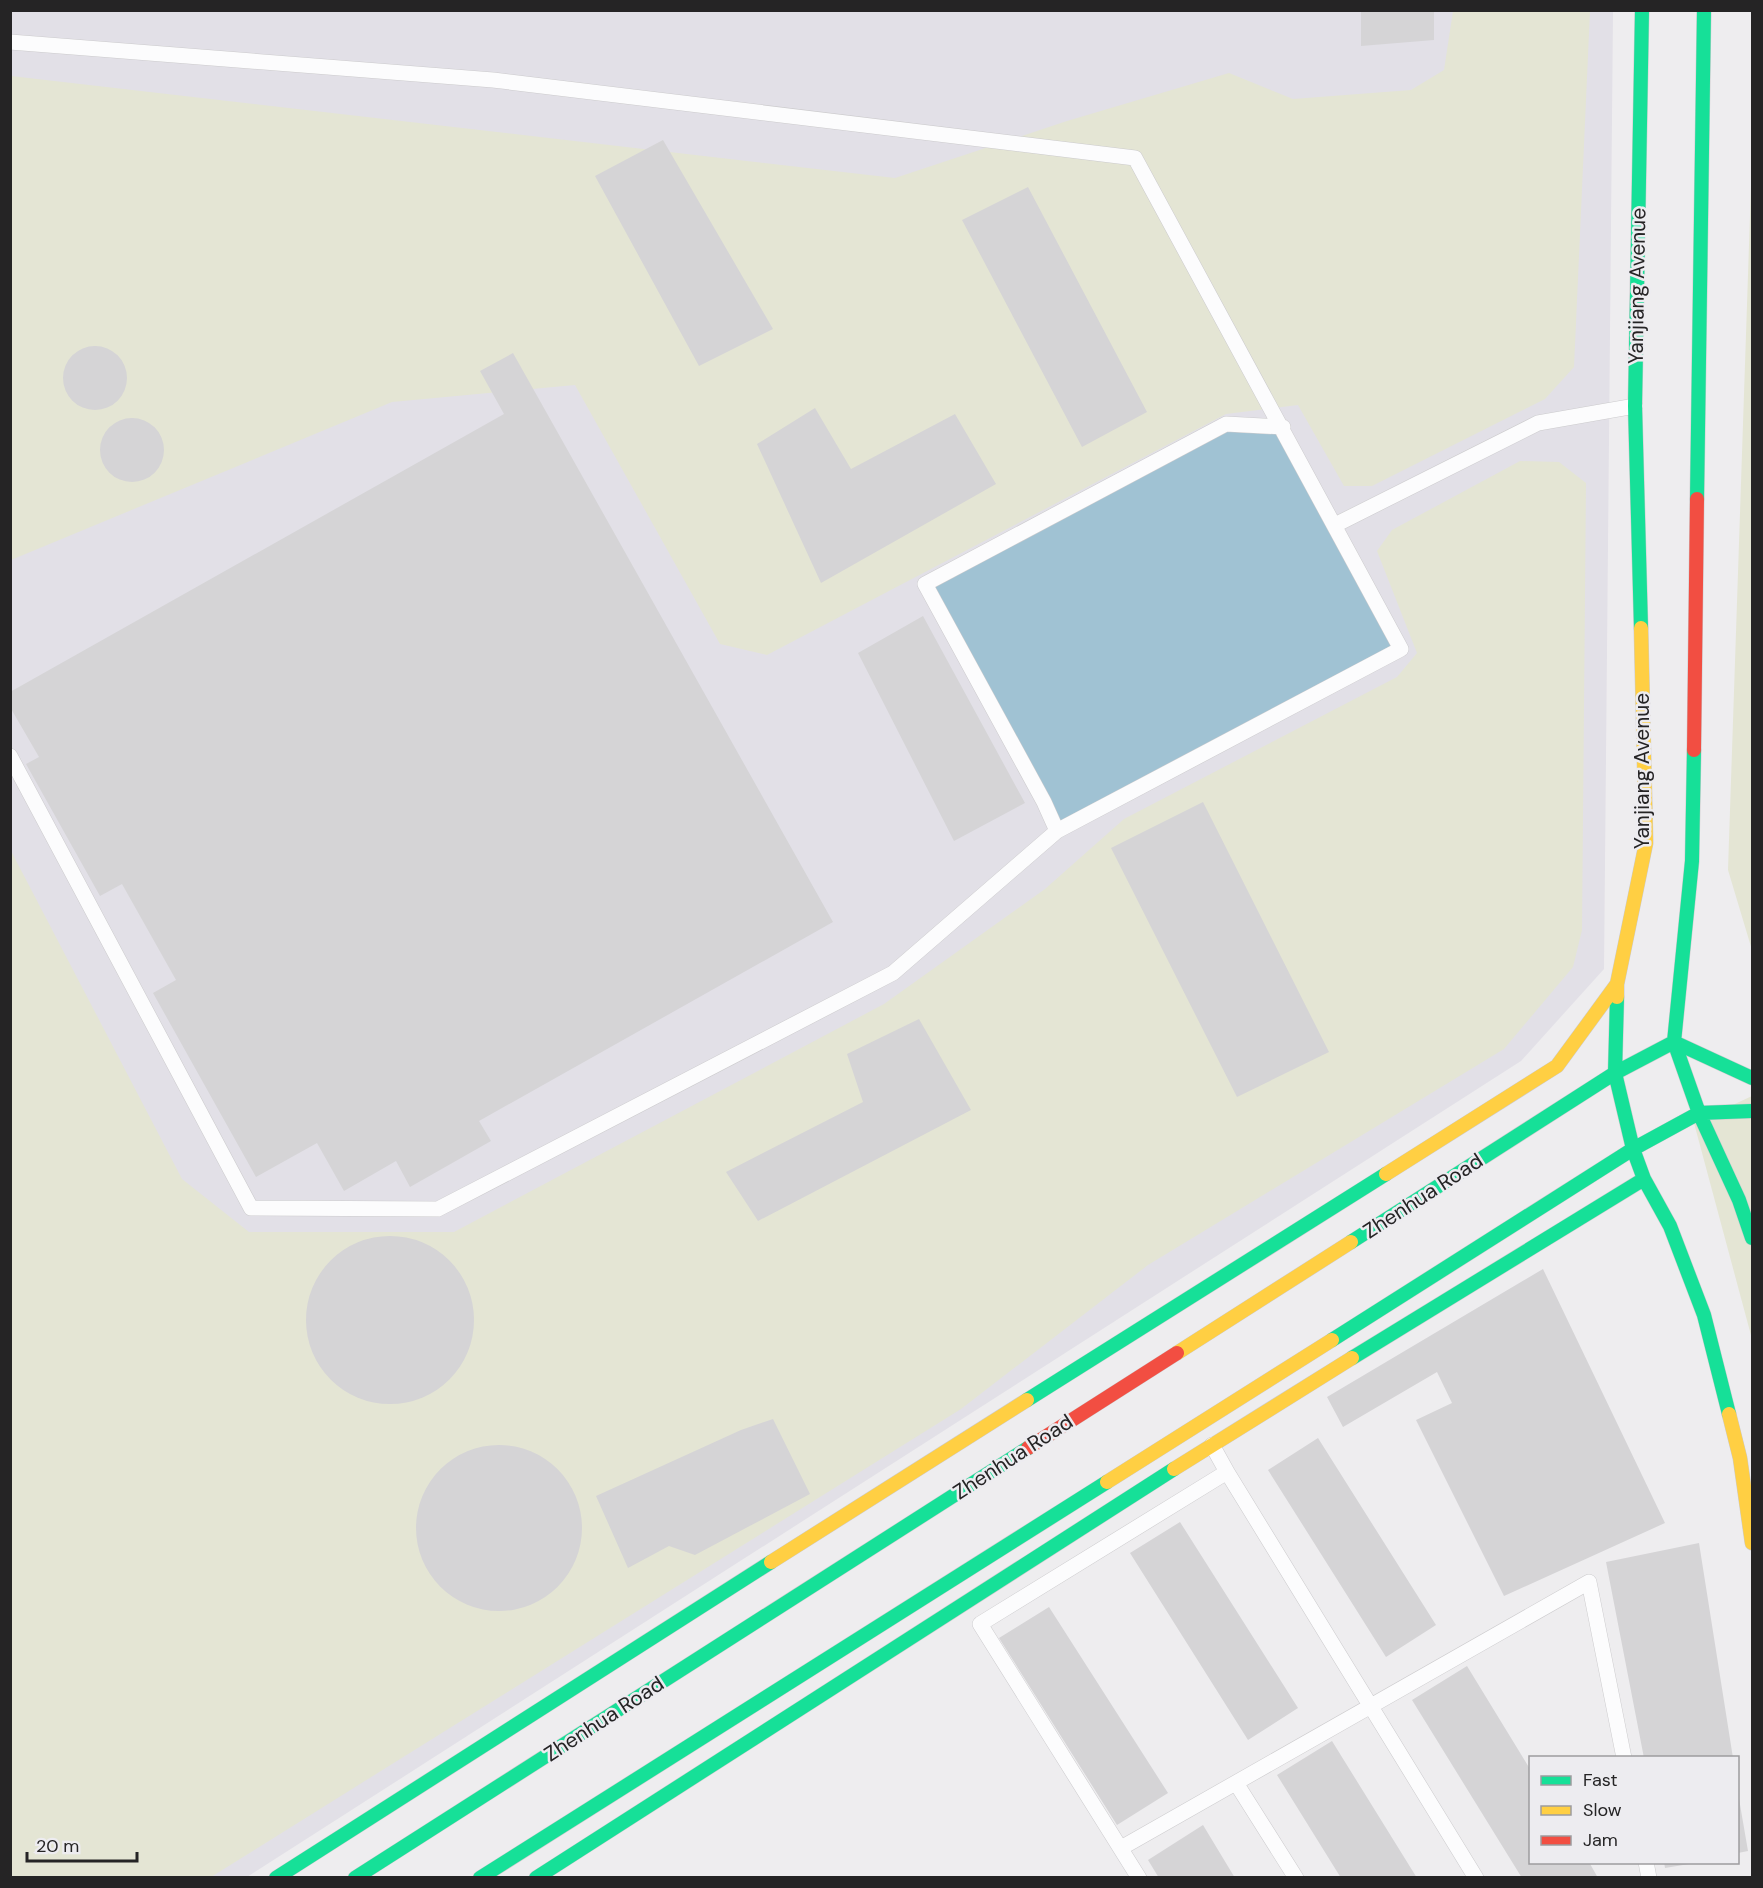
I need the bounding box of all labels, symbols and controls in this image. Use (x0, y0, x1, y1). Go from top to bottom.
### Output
street label: Yanjiang Avenue (1622, 207, 1652, 364)
street label: Yanjiang Avenue (1628, 693, 1656, 849)
street label: Zhenhua Road (1358, 1147, 1488, 1245)
street label: Zhenhua Road (948, 1408, 1078, 1506)
street label: Zhenhua Road (539, 1670, 669, 1768)
legend (1529, 1756, 1739, 1864)
text: Fast (1583, 1768, 1618, 1792)
text: Slow (1583, 1798, 1622, 1822)
scale bar (27, 1825, 136, 1863)
text: Jam (1583, 1828, 1618, 1852)
text: 20 m (36, 1834, 79, 1858)

